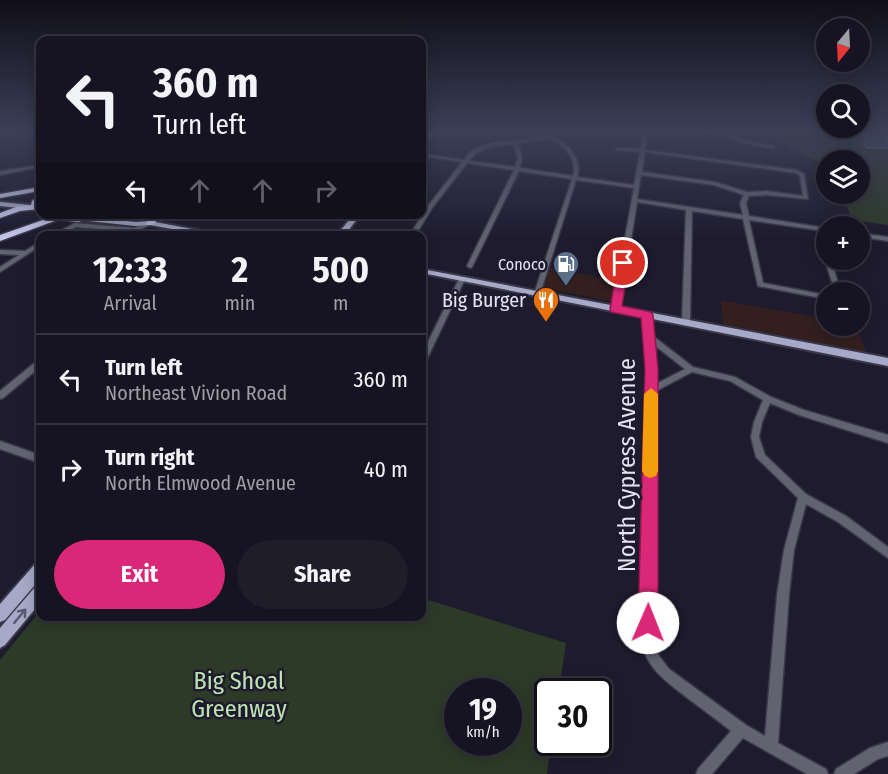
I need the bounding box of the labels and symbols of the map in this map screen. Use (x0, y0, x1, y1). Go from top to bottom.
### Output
north arrow (816, 18, 870, 72)
pin (597, 237, 648, 288)
fuel station icon: Conoco (551, 249, 581, 287)
place label: Conoco (498, 255, 546, 274)
restaurant icon: Big Burger (531, 285, 561, 323)
place label: Big Burger (442, 288, 526, 312)
street label: North Cypress Avenue (613, 358, 641, 572)
position arrow (616, 591, 680, 655)
one-way arrow (13, 609, 27, 624)
park label: Big Shoal Greenway (191, 667, 287, 723)
speed limit sign: 30 (534, 678, 612, 756)

